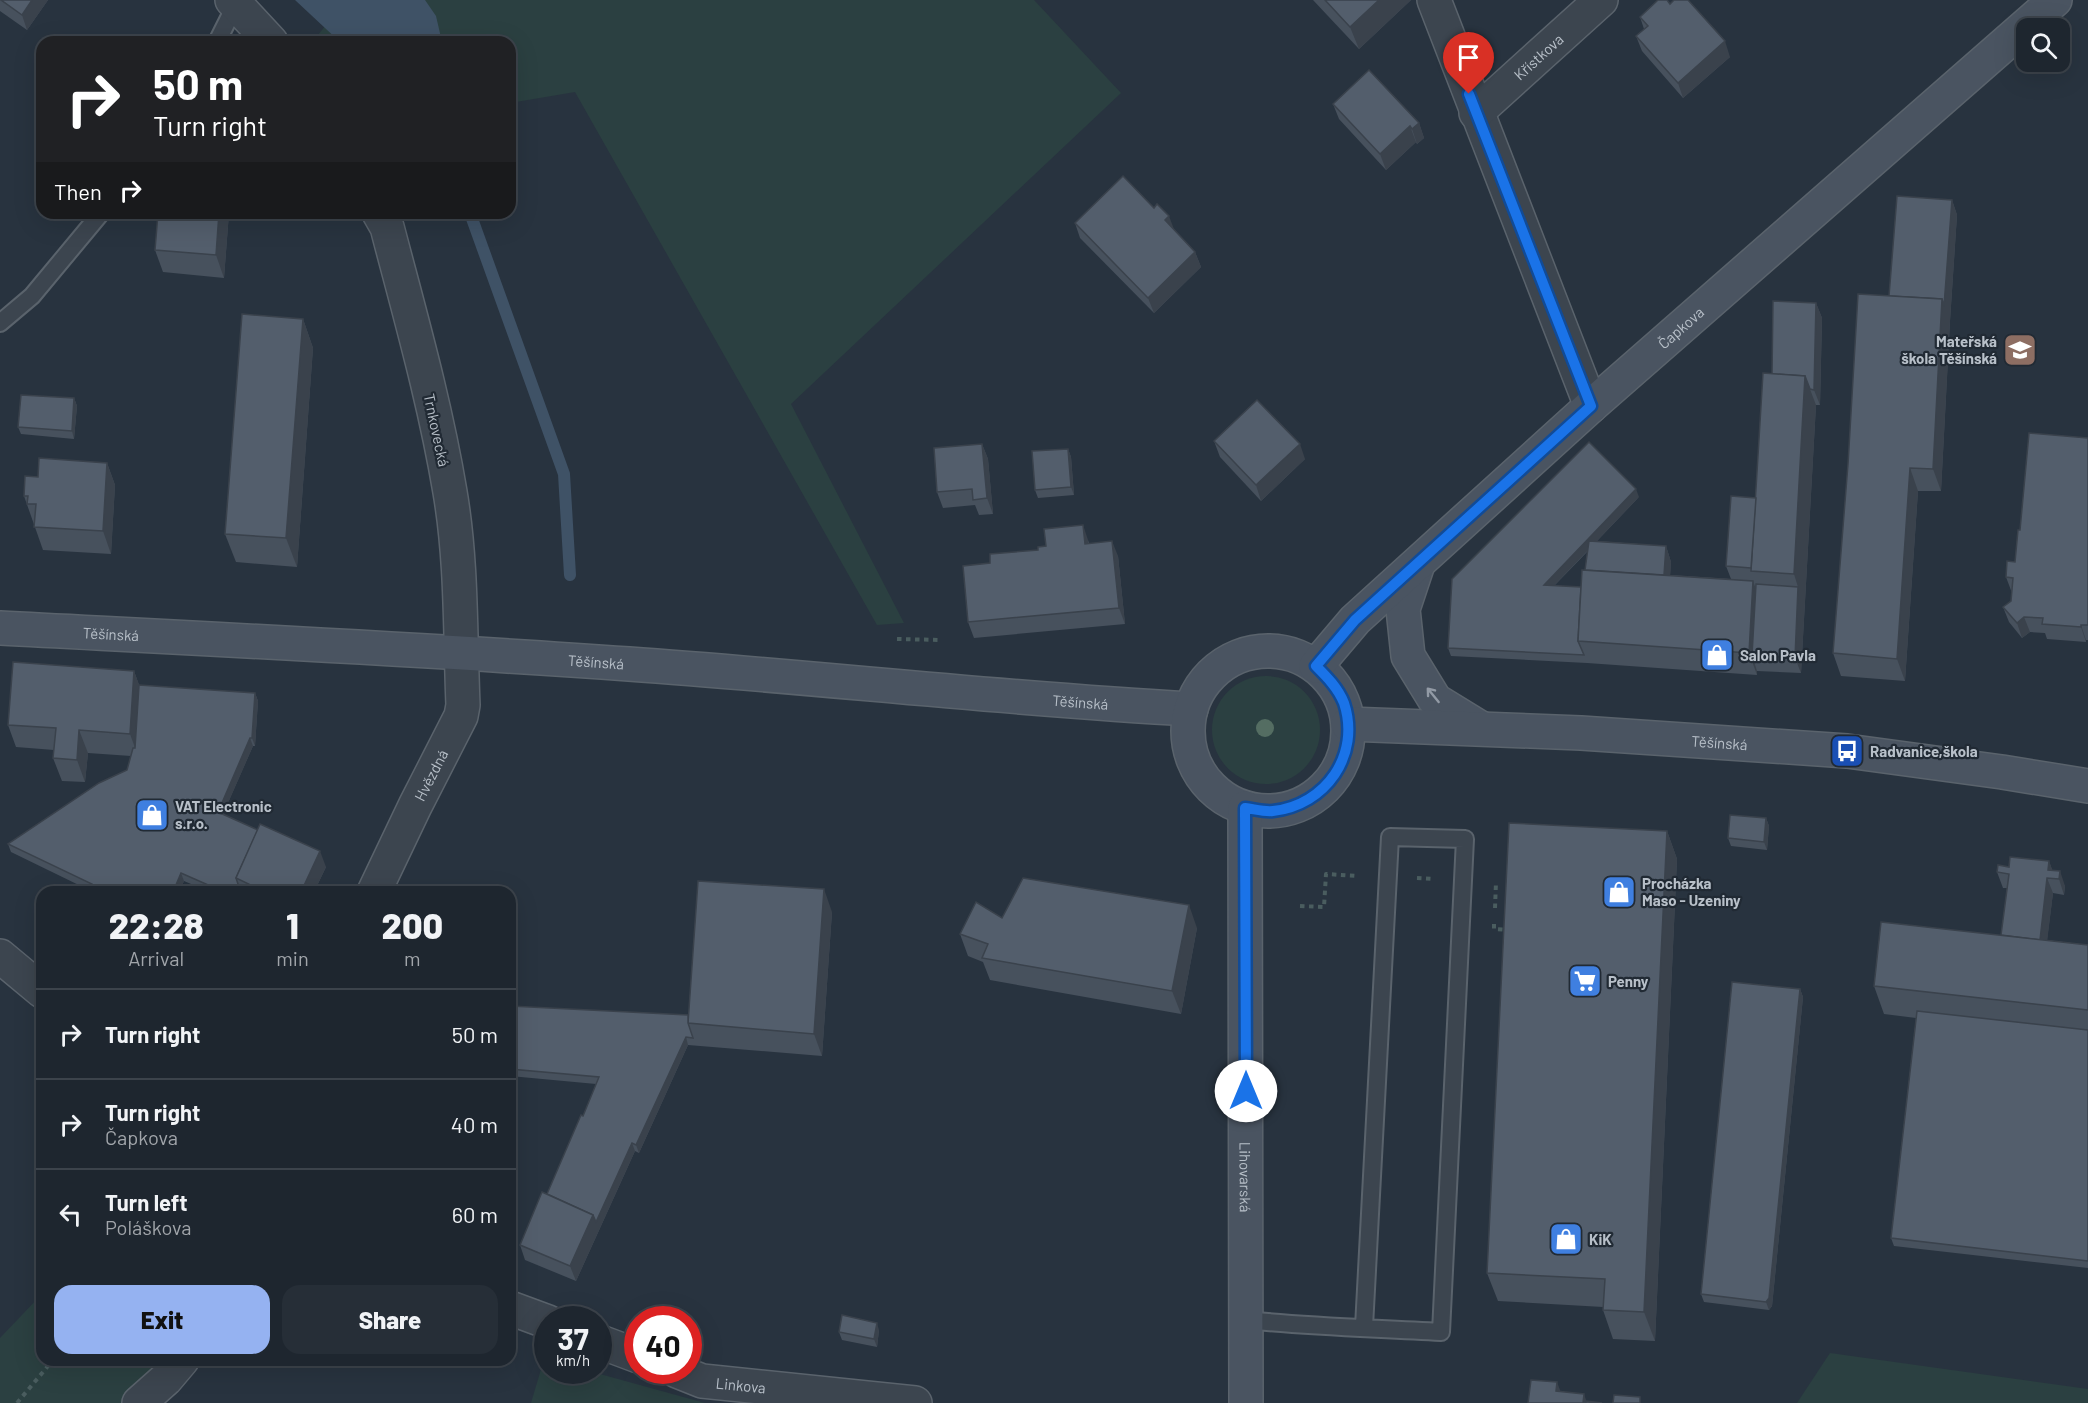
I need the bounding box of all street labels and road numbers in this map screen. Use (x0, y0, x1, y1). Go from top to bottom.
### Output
street label: Křístkova (1510, 30, 1567, 84)
street label: Čapkova (1654, 303, 1707, 352)
street label: Trnkovecká (420, 392, 454, 468)
street label: Těšínská (82, 623, 139, 644)
street label: Těšínská (567, 651, 625, 673)
street label: Těšínská (1052, 691, 1109, 713)
street label: Těšínská (1691, 731, 1748, 753)
street label: Hvězdná (410, 746, 451, 804)
street label: Lihovarská (1237, 1142, 1255, 1212)
street label: Linkova (715, 1373, 767, 1397)

